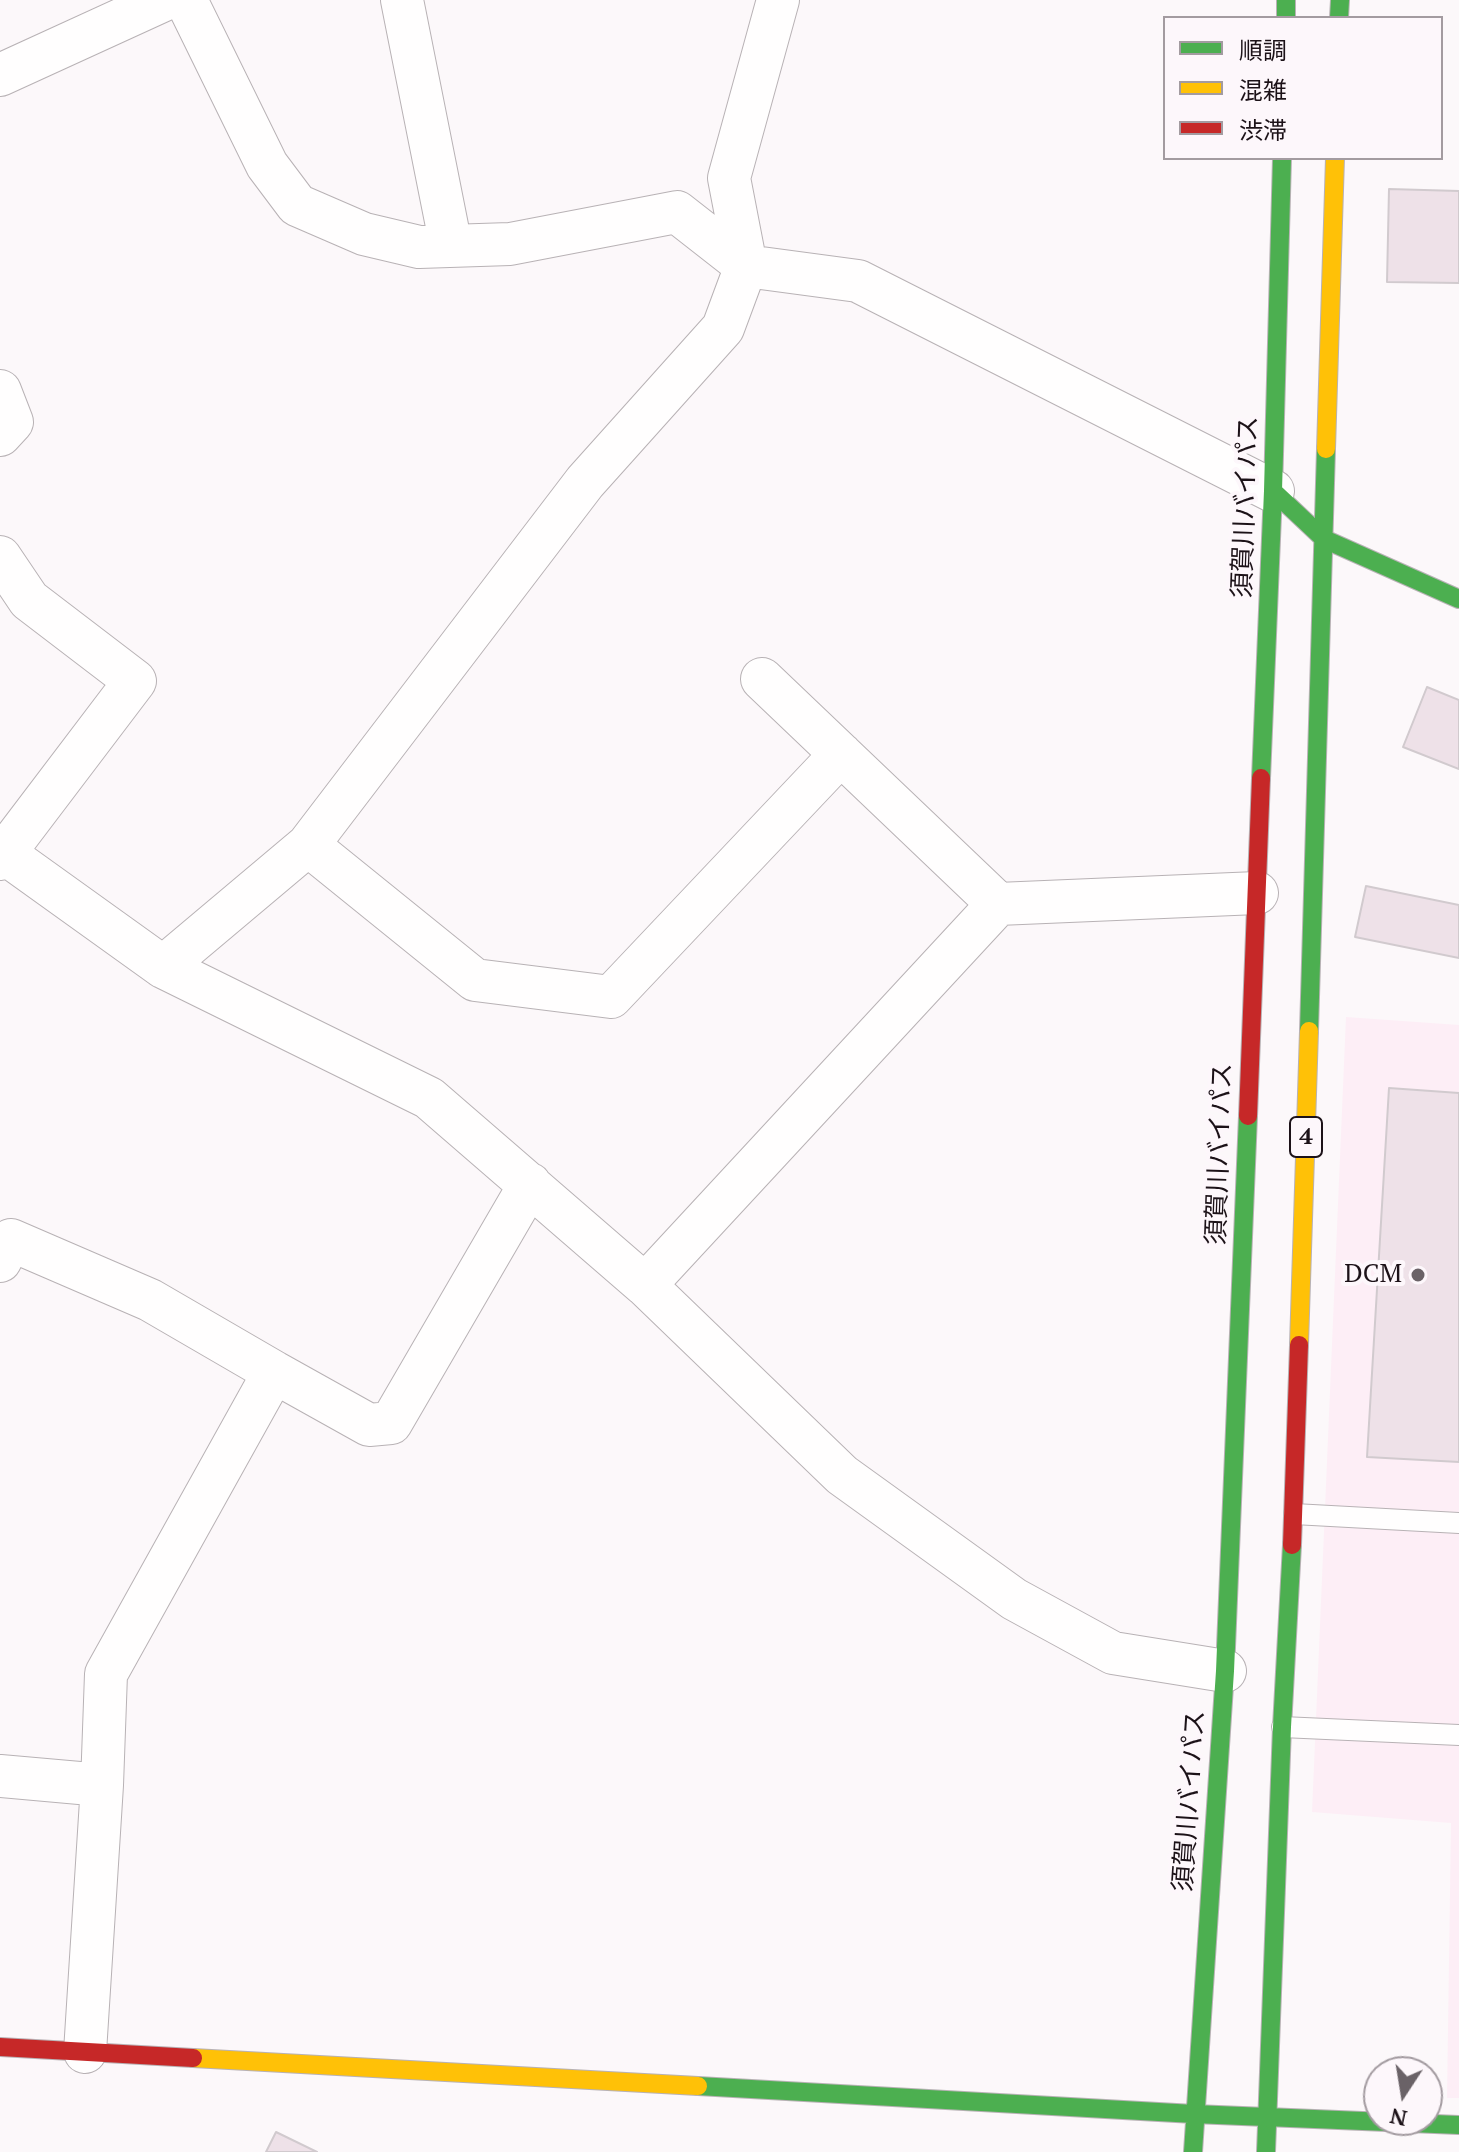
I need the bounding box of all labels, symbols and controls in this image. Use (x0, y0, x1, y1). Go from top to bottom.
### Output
legend (1163, 16, 1443, 160)
text: 順調 (1239, 34, 1287, 66)
text: 混雑 (1239, 74, 1287, 106)
text: 渋滞 (1239, 114, 1287, 146)
street label: 須賀川バイパス (1227, 416, 1265, 598)
street label: 須賀川バイパス (1201, 1063, 1239, 1245)
road number: 4 (1290, 1117, 1322, 1157)
place label: DCM (1344, 1259, 1402, 1291)
marker: DCM (1409, 1266, 1427, 1284)
street label: 須賀川バイパス (1168, 1709, 1212, 1893)
north arrow (1363, 2056, 1443, 2136)
text: N (1387, 2102, 1409, 2134)

